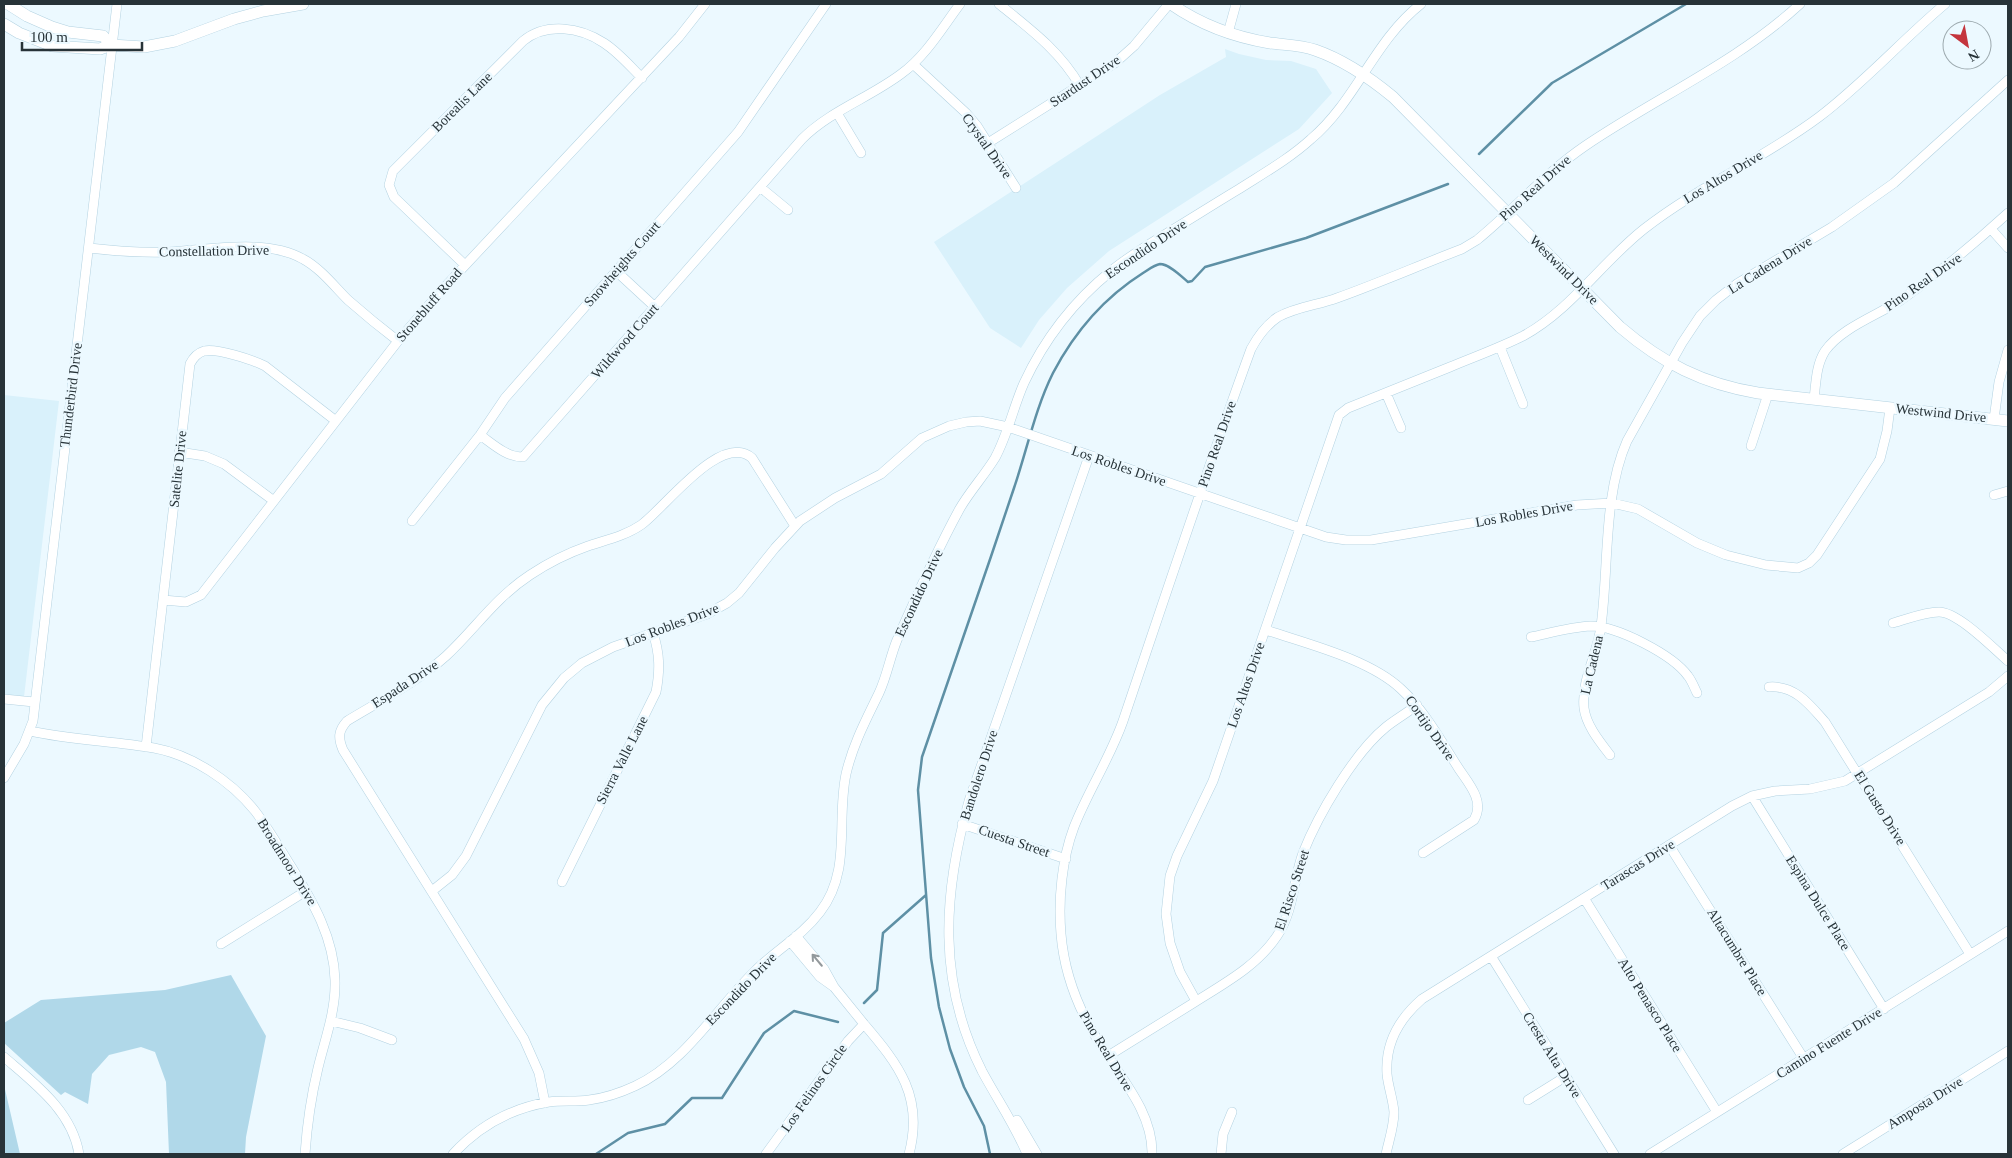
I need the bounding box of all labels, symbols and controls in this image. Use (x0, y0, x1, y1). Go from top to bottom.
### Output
scale bar (22, 20, 142, 52)
north arrow (1942, 20, 1992, 70)
text: 100 m (30, 29, 68, 45)
text: N (1965, 47, 1982, 65)
street label: Stardust Drive (1047, 52, 1123, 110)
street label: Borealis Lane (429, 69, 495, 135)
street label: Crystal Drive (959, 111, 1015, 181)
street label: Los Altos Drive (1681, 148, 1765, 206)
street label: Pino Real Drive (1496, 152, 1574, 224)
street label: Escondido Drive (1103, 216, 1189, 282)
street label: Snowheights Court (581, 218, 663, 310)
street label: Westwind Drive (1527, 233, 1601, 307)
street label: La Cadena Drive (1725, 233, 1815, 297)
street label: Constellation Drive (159, 243, 269, 259)
street label: Pino Real Drive (1882, 250, 1964, 314)
street label: Stonebluff Road (393, 265, 465, 345)
street label: Wildwood Court (589, 301, 662, 381)
street label: Thunderbird Drive (57, 342, 85, 448)
street label: Pino Real Drive (1195, 399, 1239, 489)
street label: Westwind Drive (1895, 401, 1987, 425)
street label: Satelite Drive (166, 430, 190, 508)
street label: Los Robles Drive (1070, 443, 1168, 489)
street label: Los Robles Drive (1474, 498, 1574, 530)
street label: Escondido Drive (892, 547, 946, 639)
street label: Los Robles Drive (623, 600, 721, 650)
street label: La Cadena (1578, 633, 1606, 696)
street label: Los Altos Drive (1224, 640, 1268, 730)
street label: Espada Drive (369, 657, 441, 711)
street label: Cortijo Drive (1402, 693, 1458, 763)
street label: Sierra Valle Lane (593, 713, 651, 807)
street label: Bandolero Drive (957, 728, 1001, 822)
street label: El Gusto Drive (1851, 768, 1909, 848)
street label: Broadmoor Drive (254, 816, 320, 908)
street label: Cuesta Street (976, 822, 1052, 860)
street label: Tarascas Drive (1599, 837, 1677, 893)
street label: El Risco Street (1272, 848, 1312, 932)
street label: Espina Dulce Place (1783, 853, 1853, 953)
street label: Altacumbre Place (1704, 906, 1770, 998)
street label: Escondido Drive (703, 950, 779, 1028)
one-way arrow (811, 954, 822, 967)
street label: Alto Penasco Place (1615, 955, 1685, 1055)
street label: Camino Fuente Drive (1774, 1004, 1884, 1082)
street label: Pino Real Drive (1076, 1008, 1136, 1094)
street label: Cresta Alta Drive (1520, 1009, 1584, 1101)
street label: Los Felinos Circle (778, 1041, 850, 1135)
street label: Amposta Drive (1885, 1074, 1965, 1132)

